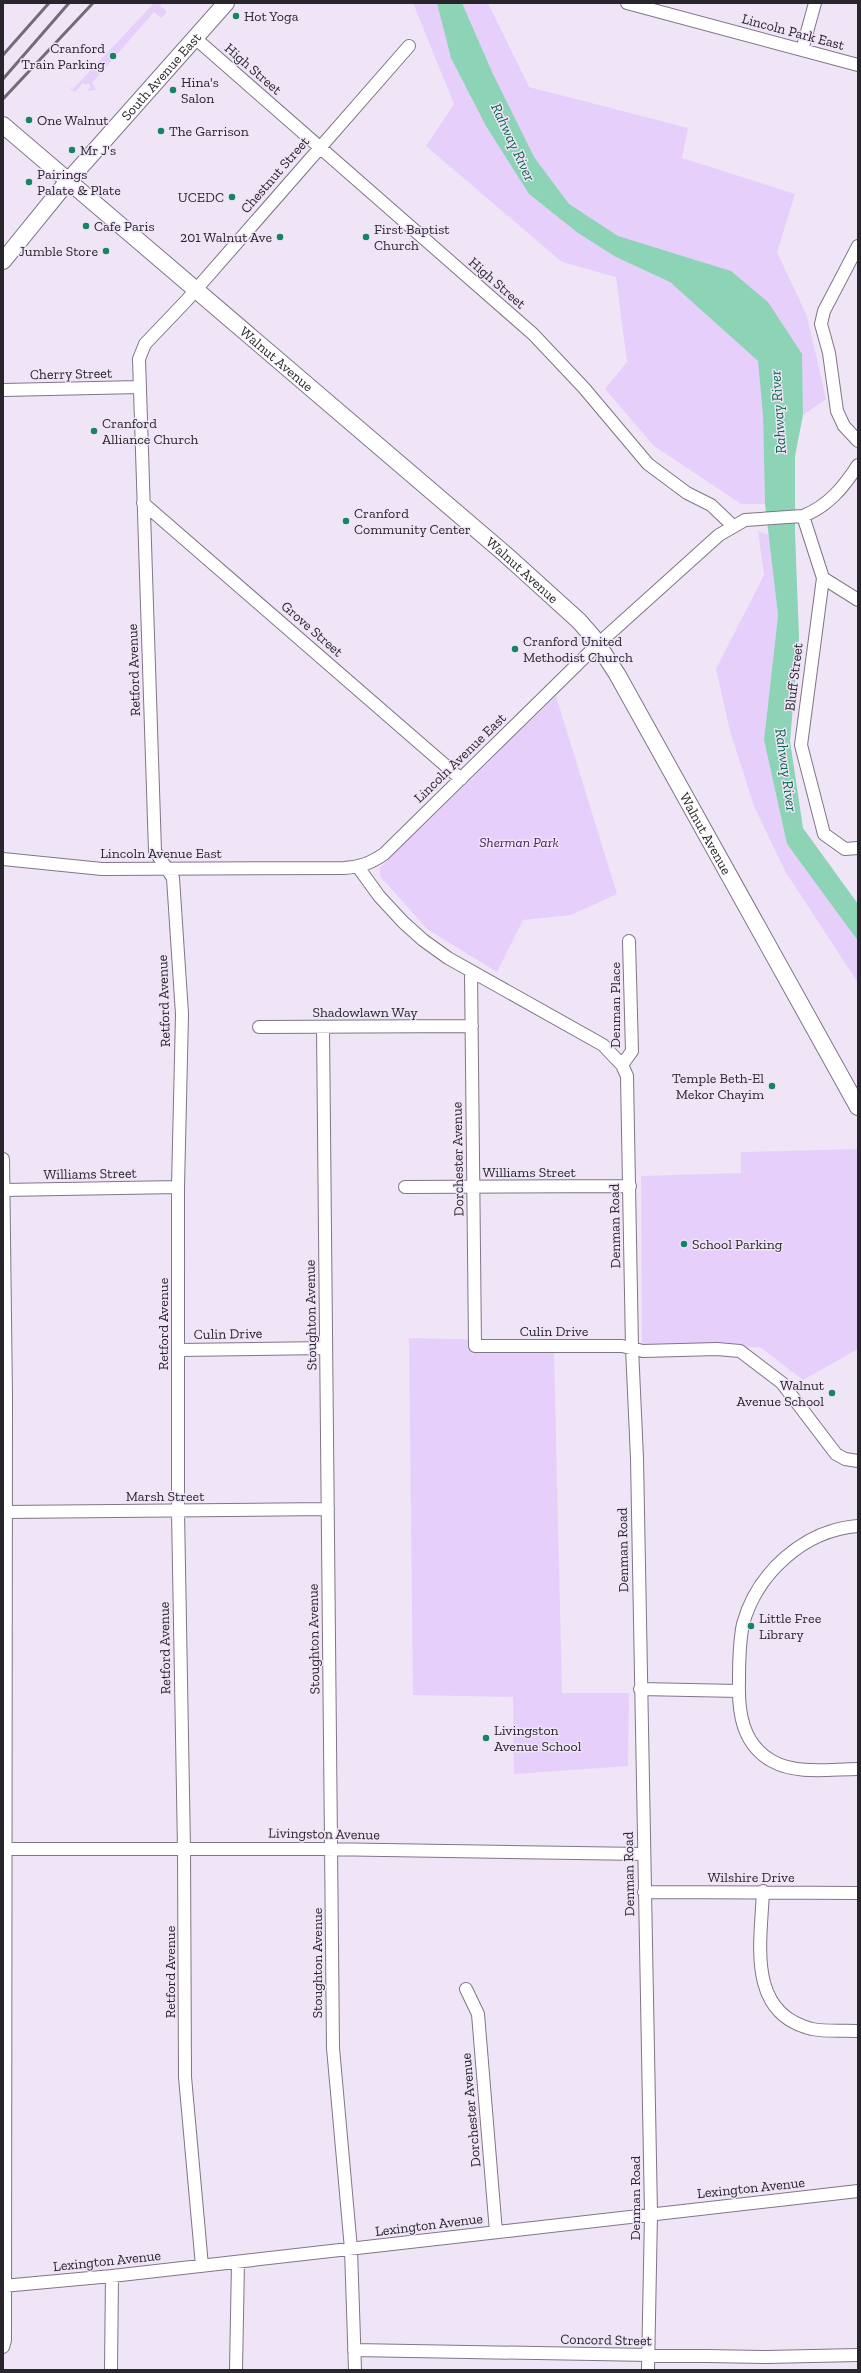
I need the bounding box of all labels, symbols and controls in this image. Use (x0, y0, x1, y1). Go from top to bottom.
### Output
place label: Hot Yoga (244, 8, 299, 25)
street label: Lincoln Park East (740, 10, 847, 54)
marker: Hot Yoga (231, 11, 241, 21)
street label: South Avenue East (117, 28, 205, 124)
place label: Cranford Train Parking (21, 40, 105, 73)
street label: High Street (221, 40, 286, 99)
marker: Cranford Train Parking (108, 51, 118, 61)
place label: Hina's Salon (181, 74, 219, 107)
marker: Hina's Salon (168, 85, 178, 95)
water label: Rahway River (487, 100, 539, 185)
place label: One Walnut (37, 112, 109, 129)
marker: One Walnut (24, 115, 34, 125)
place label: The Garrison (169, 123, 249, 140)
marker: The Garrison (156, 126, 166, 136)
street label: Chestnut Street (237, 133, 313, 217)
place label: Mr J's (80, 142, 116, 159)
marker: Mr J's (67, 145, 77, 155)
place label: Pairings Palate & Plate (37, 166, 121, 199)
marker: Pairings Palate & Plate (24, 177, 34, 187)
place label: UCEDC (178, 189, 224, 206)
marker: UCEDC (227, 192, 237, 202)
place label: Cafe Paris (94, 218, 155, 235)
marker: Cafe Paris (81, 221, 91, 231)
place label: First Baptist Church (374, 221, 450, 254)
place label: 201 Walnut Ave (180, 229, 272, 246)
marker: 201 Walnut Ave (275, 232, 285, 242)
marker: First Baptist Church (361, 232, 371, 242)
place label: Jumble Store (19, 243, 98, 260)
marker: Jumble Store (101, 246, 111, 256)
street label: High Street (465, 254, 530, 313)
street label: Walnut Avenue (236, 323, 317, 395)
street label: Cherry Street (30, 365, 113, 383)
water label: Rahway River (766, 369, 790, 454)
place label: Cranford Alliance Church (102, 415, 199, 448)
marker: Cranford Alliance Church (89, 426, 99, 436)
place label: Cranford Community Center (354, 505, 471, 538)
marker: Cranford Community Center (341, 516, 351, 526)
street label: Walnut Avenue (483, 533, 562, 607)
street label: Grove Street (278, 598, 347, 661)
street label: Retford Avenue (124, 623, 144, 717)
place label: Cranford United Methodist Church (523, 633, 633, 666)
street label: Bluff Street (781, 641, 807, 712)
marker: Cranford United Methodist Church (510, 644, 520, 654)
street label: Lincoln Avenue East (410, 709, 510, 806)
water label: Rahway River (771, 727, 801, 814)
street label: Walnut Avenue (676, 789, 736, 878)
park label: Sherman Park (479, 834, 559, 851)
street label: Lincoln Avenue East (100, 845, 223, 862)
street label: Retford Avenue (154, 954, 174, 1048)
street label: Denman Place (607, 962, 624, 1048)
street label: Shadowlawn Way (312, 1004, 418, 1021)
place label: Temple Beth-El Mekor Chayim (672, 1070, 764, 1103)
marker: Temple Beth-El Mekor Chayim (767, 1081, 777, 1091)
street label: Dorchester Avenue (448, 1101, 467, 1216)
street label: Williams Street (482, 1164, 576, 1181)
street label: Williams Street (43, 1165, 138, 1183)
street label: Denman Road (606, 1183, 624, 1268)
place label: School Parking (692, 1236, 783, 1253)
marker: School Parking (679, 1239, 689, 1249)
street label: Stoughton Avenue (302, 1259, 320, 1370)
street label: Retford Avenue (155, 1277, 172, 1370)
street label: Culin Drive (520, 1323, 589, 1340)
street label: Culin Drive (194, 1325, 263, 1343)
place label: Walnut Avenue School (737, 1377, 825, 1410)
marker: Walnut Avenue School (827, 1388, 837, 1398)
street label: Marsh Street (126, 1488, 205, 1505)
street label: Denman Road (614, 1507, 632, 1592)
street label: Stoughton Avenue (305, 1583, 323, 1694)
street label: Retford Avenue (156, 1601, 174, 1694)
place label: Little Free Library (759, 1610, 822, 1643)
marker: Little Free Library (746, 1621, 756, 1631)
place label: Livingston Avenue School (494, 1722, 582, 1755)
marker: Livingston Avenue School (481, 1733, 491, 1743)
street label: Livingston Avenue (268, 1825, 380, 1843)
street label: Denman Road (620, 1831, 638, 1916)
street label: Wilshire Drive (708, 1869, 795, 1886)
street label: Stoughton Avenue (309, 1907, 326, 2018)
street label: Retford Avenue (162, 1925, 179, 2018)
street label: Dorchester Avenue (458, 2052, 484, 2168)
street label: Denman Road (627, 2155, 644, 2240)
street label: Lexington Avenue (696, 2174, 806, 2202)
street label: Lexington Avenue (374, 2210, 484, 2240)
street label: Lexington Avenue (52, 2247, 162, 2275)
street label: Concord Street (560, 2331, 653, 2349)

